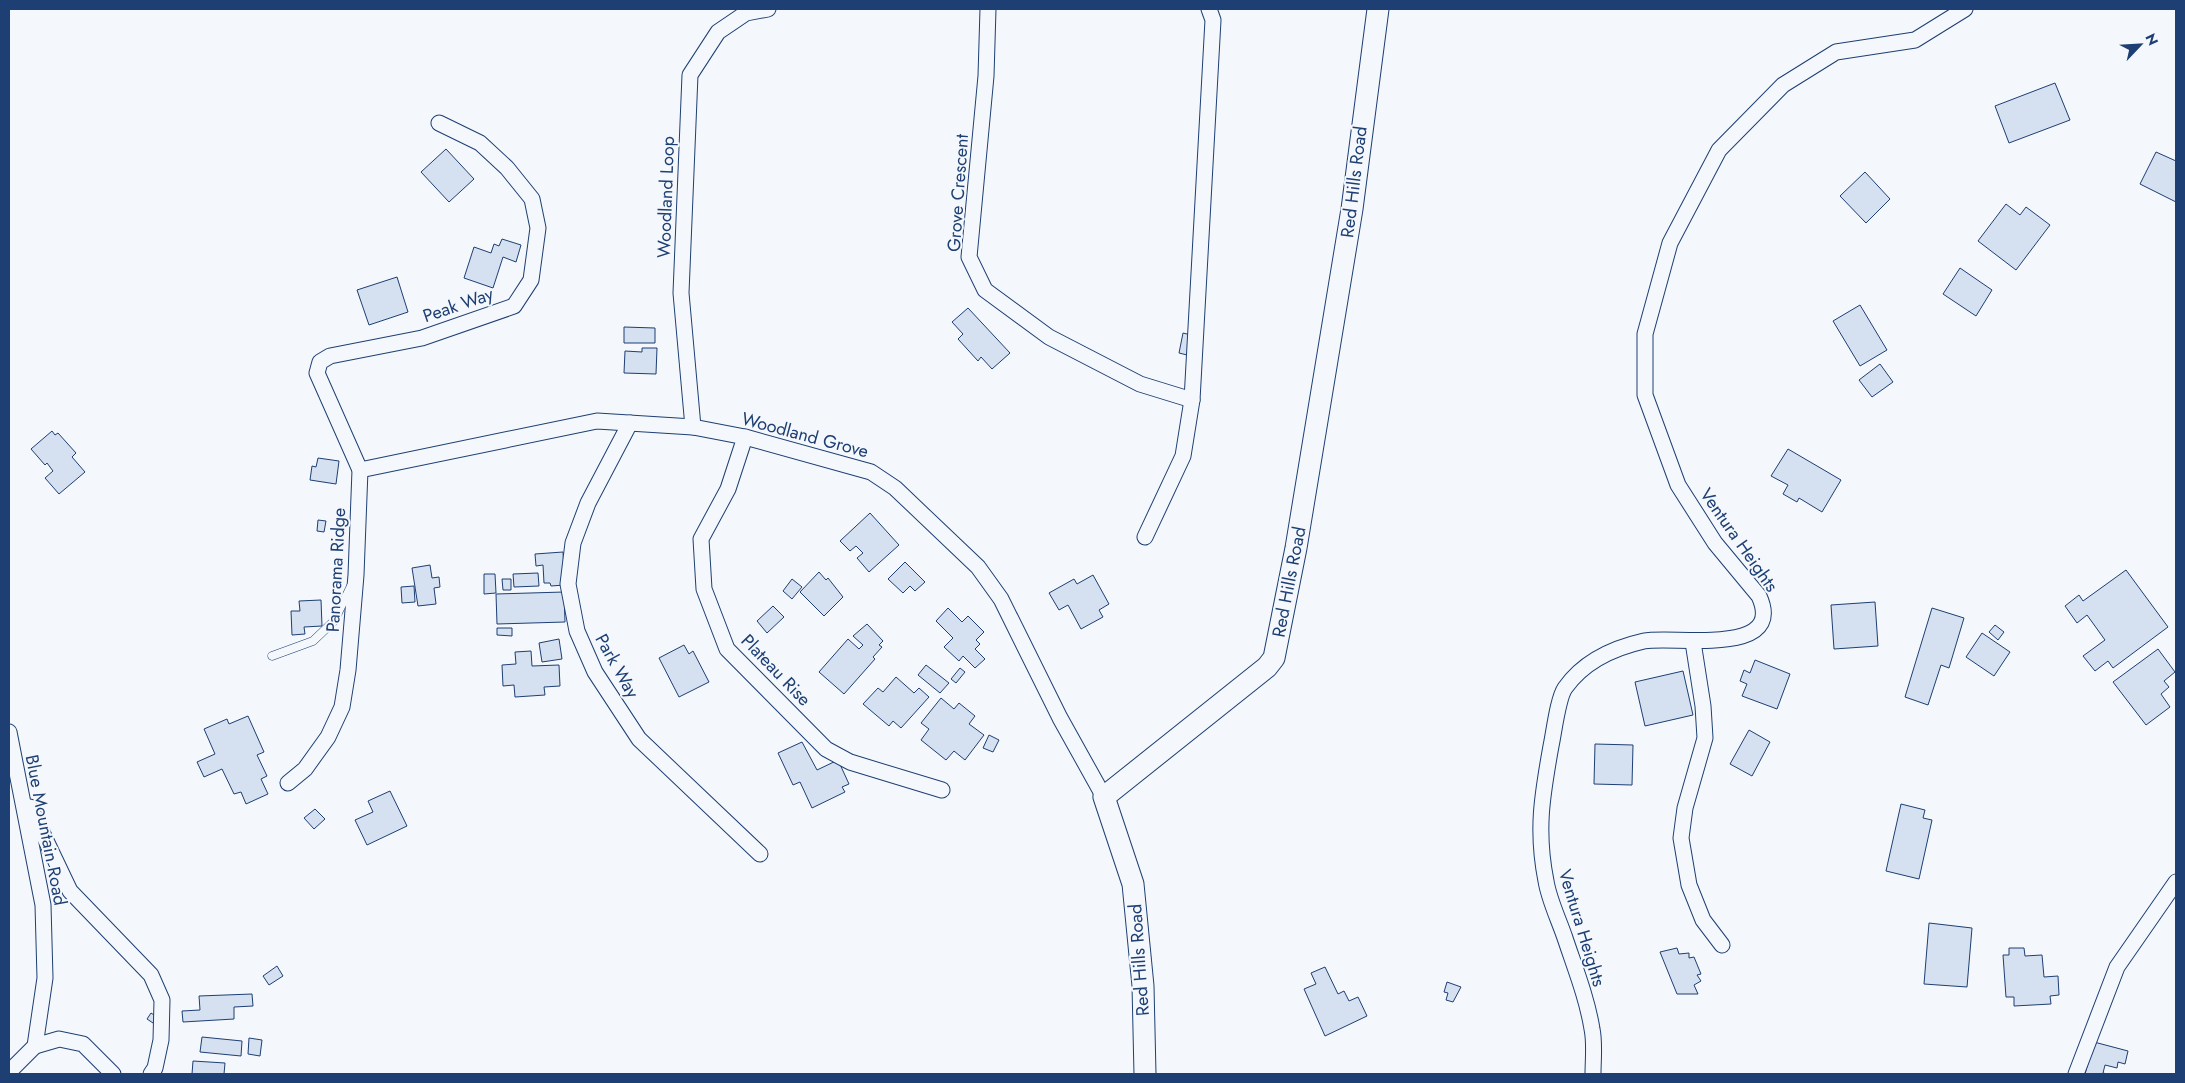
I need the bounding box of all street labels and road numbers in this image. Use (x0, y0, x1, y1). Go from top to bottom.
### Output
street label: Red Hills Road (1334, 125, 1374, 239)
street label: Grove Crescent (941, 132, 975, 253)
street label: Woodland Loop (651, 135, 681, 259)
street label: Peak Way (419, 281, 497, 329)
street label: Woodland Grove (739, 406, 871, 464)
street label: Ventura Heights (1694, 483, 1784, 597)
street label: Panorama Ridge (320, 507, 352, 633)
street label: Red Hills Road (1266, 524, 1312, 640)
street label: Plateau Rise (735, 628, 817, 712)
street label: Park Way (589, 629, 645, 703)
street label: Blue Mountain Road (19, 752, 73, 908)
street label: Ventura Heights (1552, 866, 1612, 990)
street label: Red Hills Road (1122, 903, 1156, 1017)

